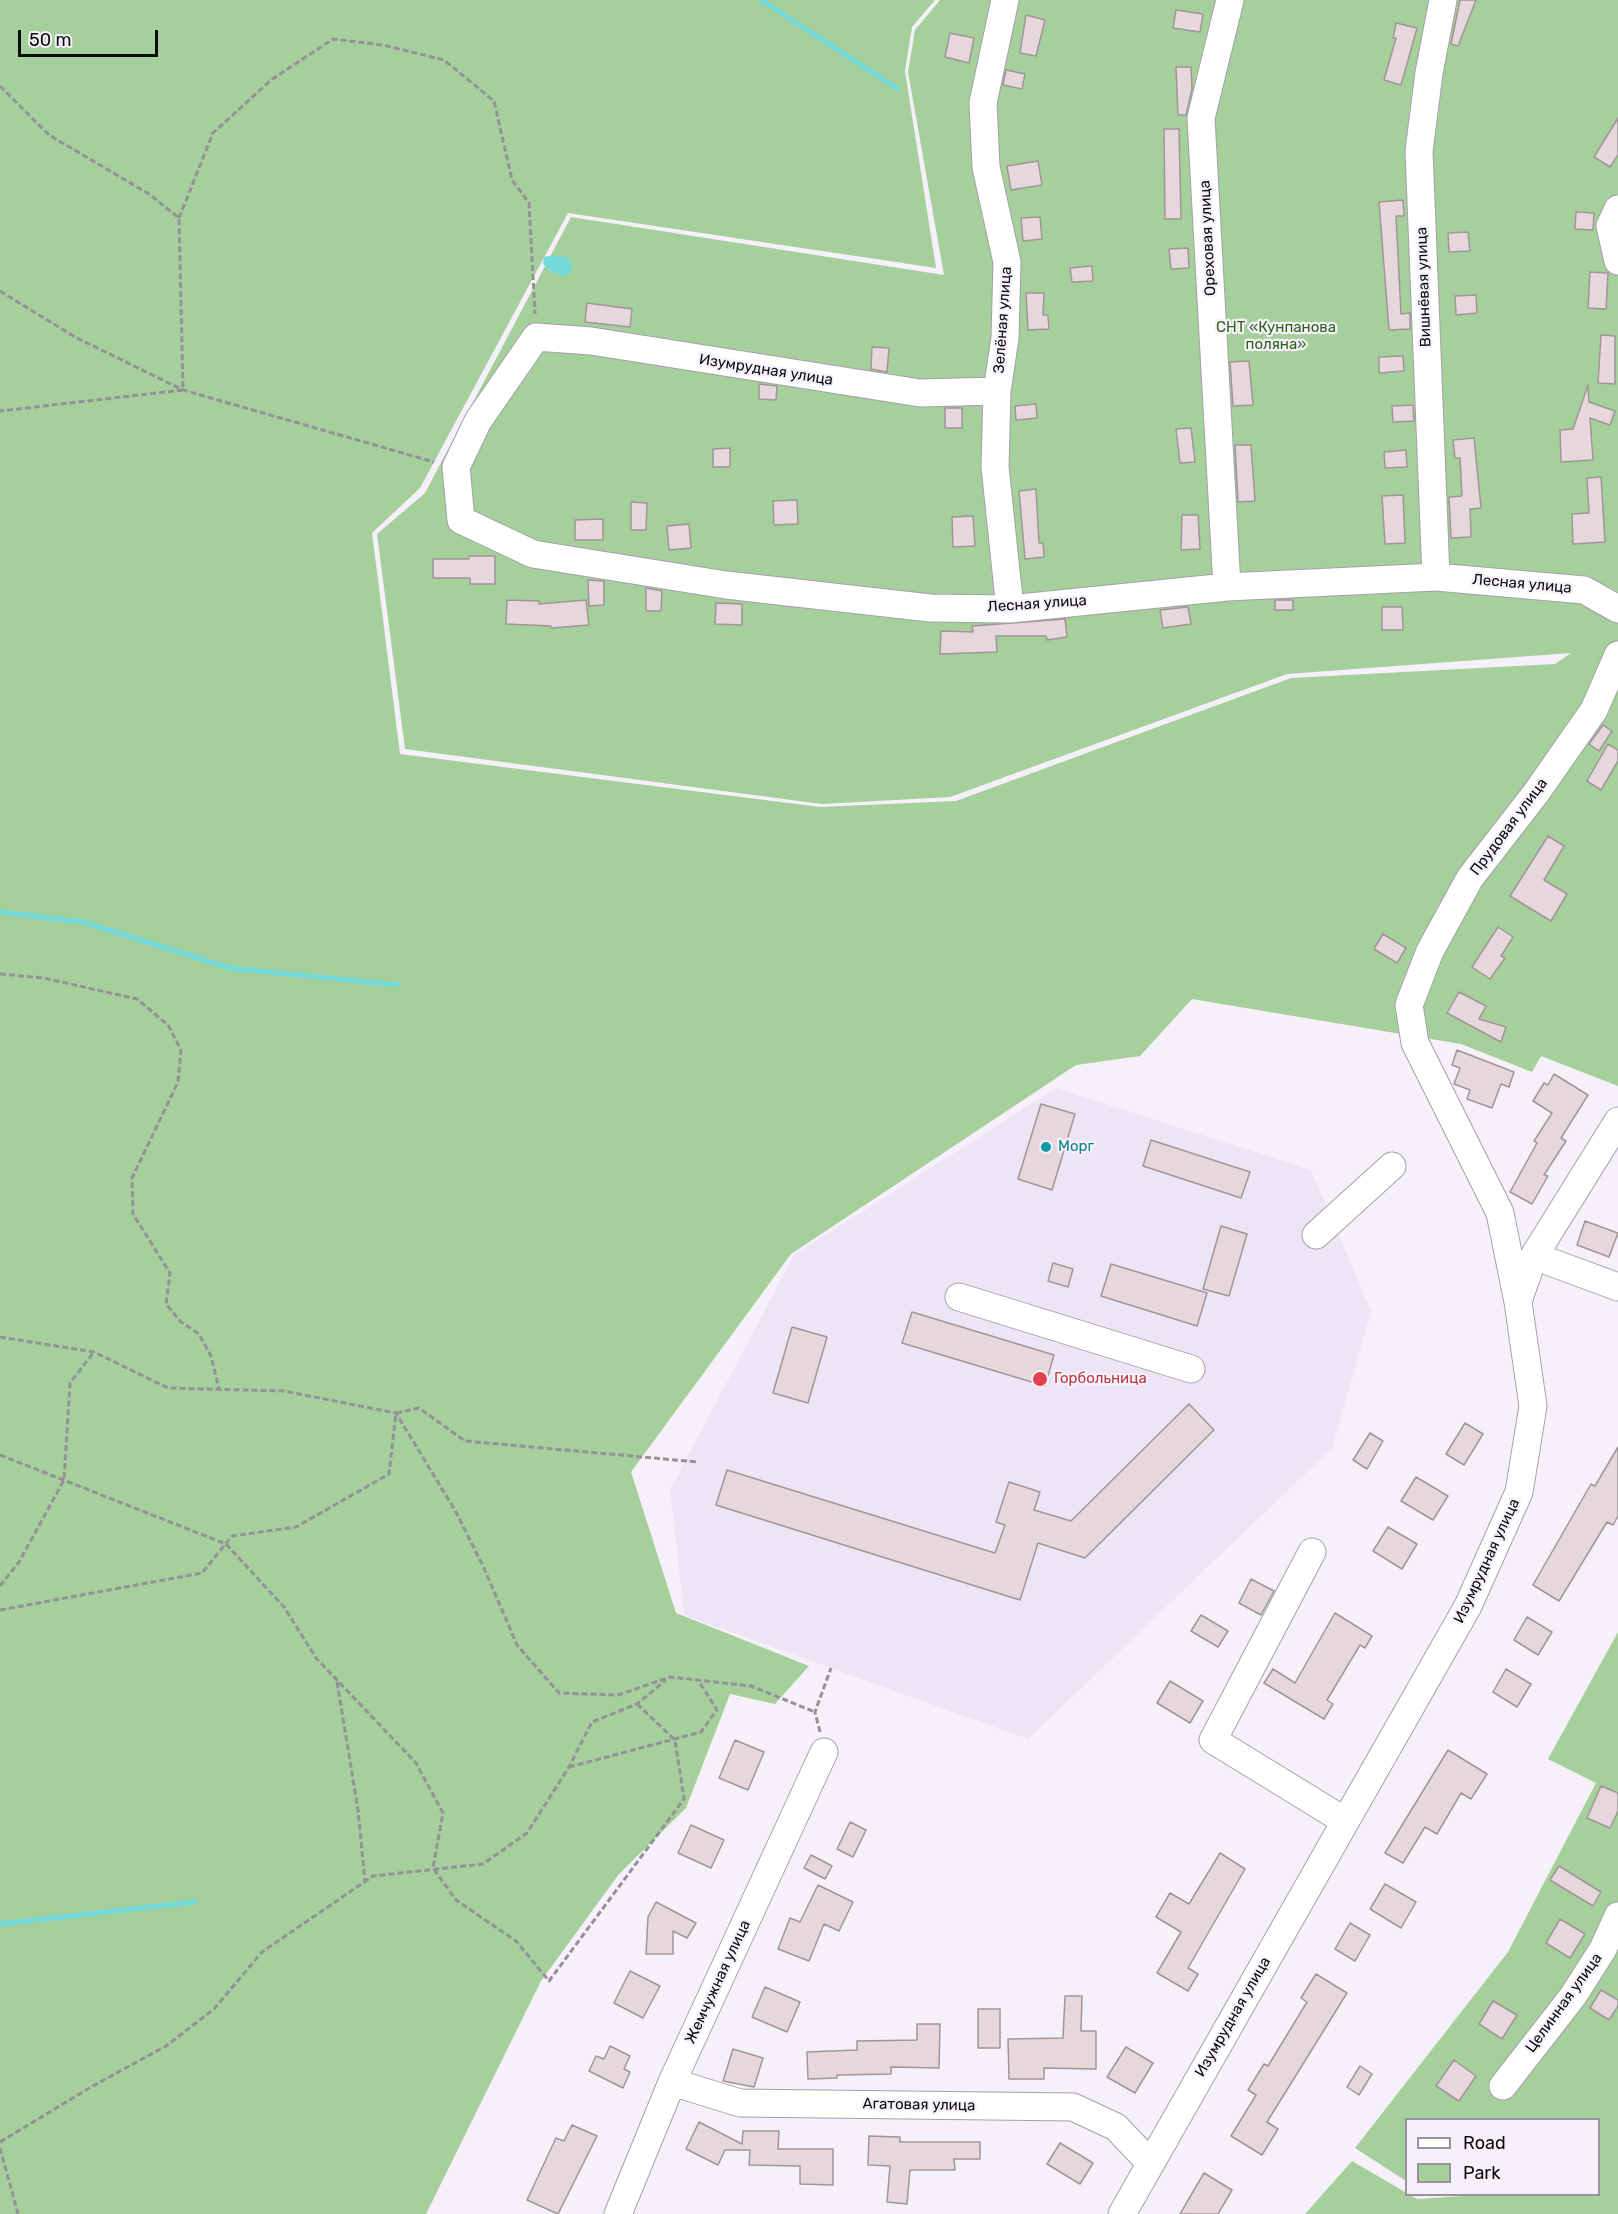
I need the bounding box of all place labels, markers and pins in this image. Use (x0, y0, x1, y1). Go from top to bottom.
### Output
place label: Морг (1058, 1138, 1094, 1156)
marker: Морг (1039, 1140, 1053, 1154)
marker: Горбольница (1031, 1370, 1049, 1388)
place label: Горбольница (1054, 1370, 1147, 1388)

